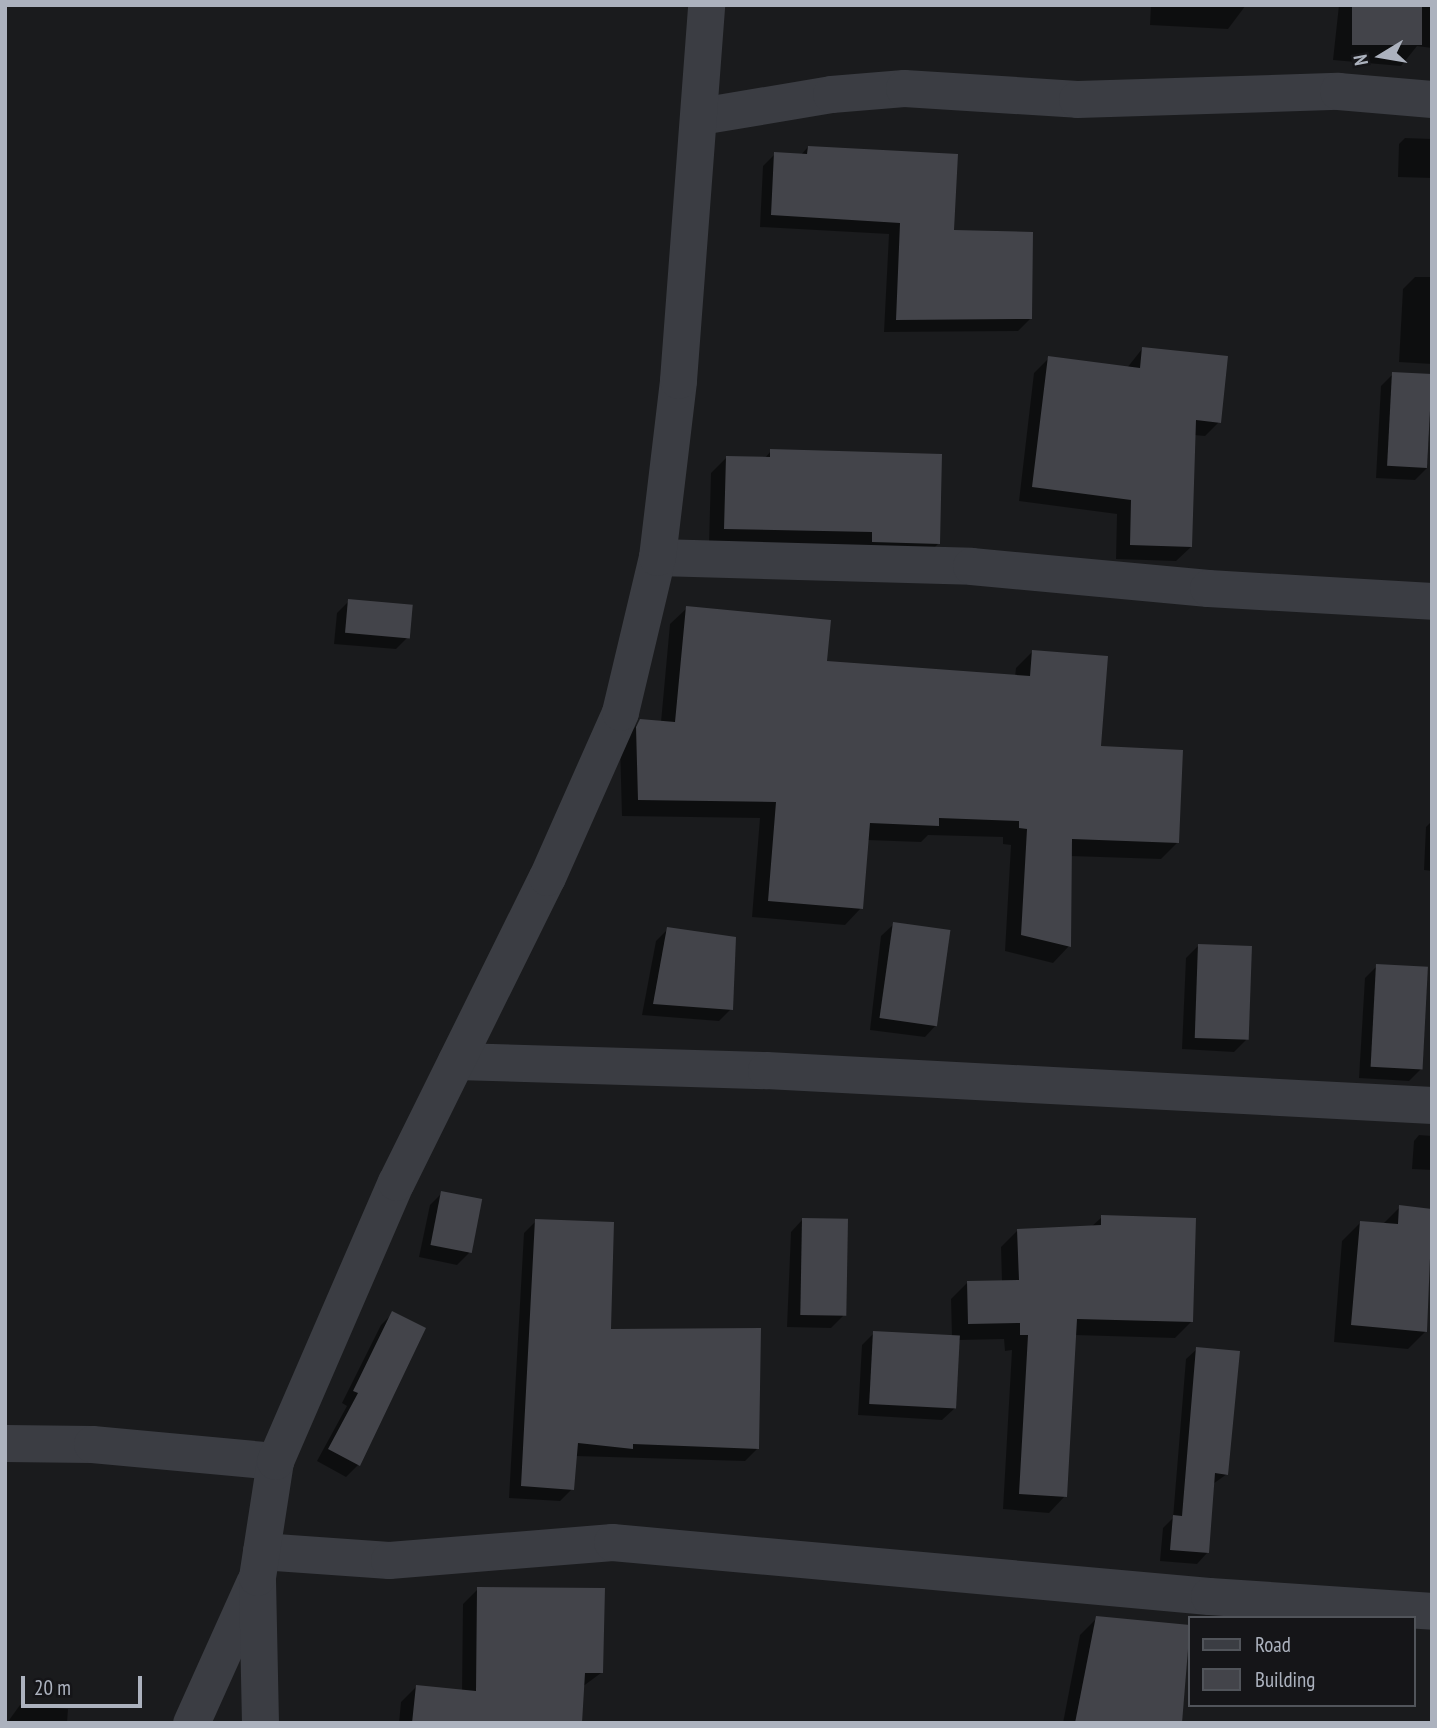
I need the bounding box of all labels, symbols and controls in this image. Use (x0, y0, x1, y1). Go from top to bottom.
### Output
north arrow (1346, 21, 1416, 91)
text: N (1348, 53, 1373, 67)
legend (1188, 1616, 1416, 1707)
text: Road (1255, 1631, 1291, 1658)
scale bar (24, 1662, 145, 1706)
text: Building (1255, 1666, 1315, 1693)
text: 20 m (34, 1674, 71, 1701)

